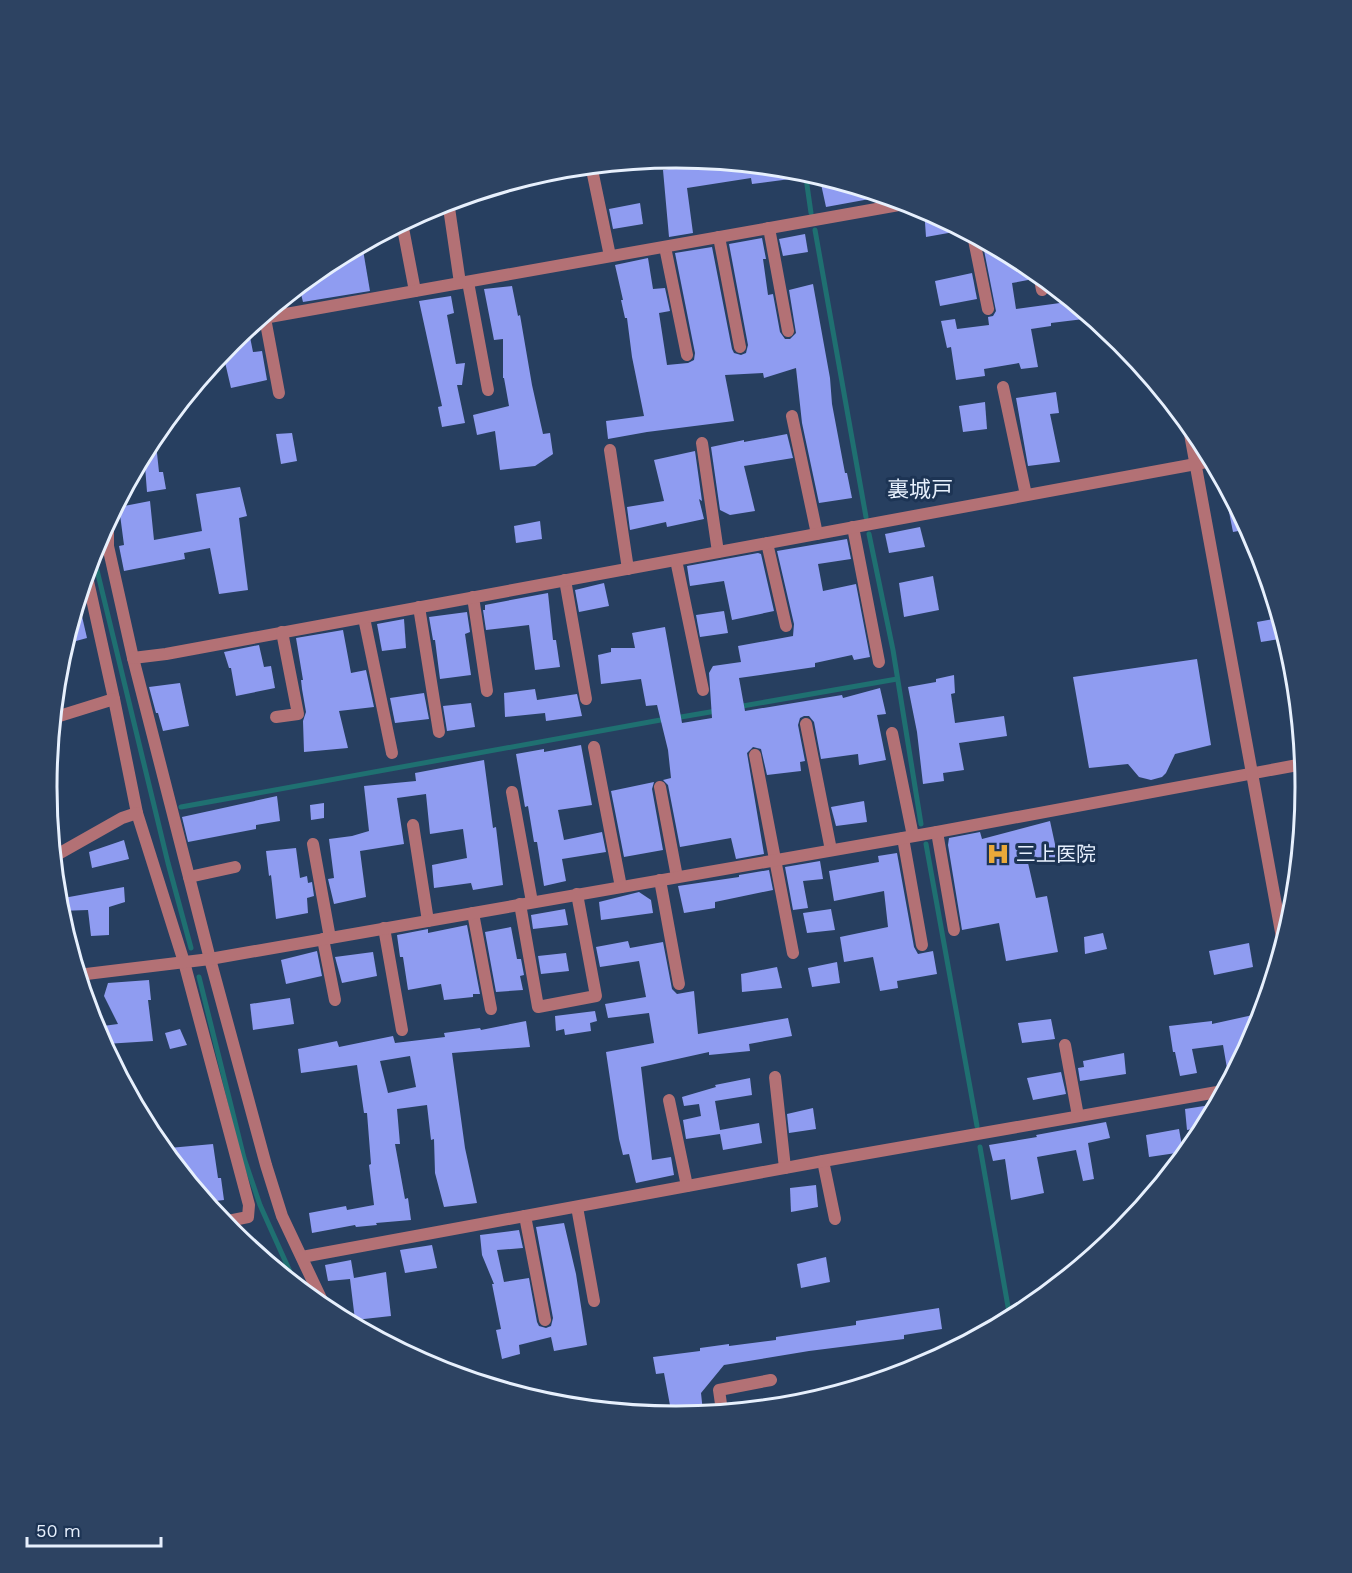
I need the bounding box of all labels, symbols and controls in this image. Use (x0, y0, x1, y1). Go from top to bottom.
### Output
district label: 裏城戸 (887, 477, 953, 502)
hospital icon: 三上医院 (985, 841, 1011, 867)
place label: 三上医院 (1016, 842, 1096, 866)
scale bar (27, 1510, 160, 1548)
text: 50 m (36, 1520, 81, 1541)

